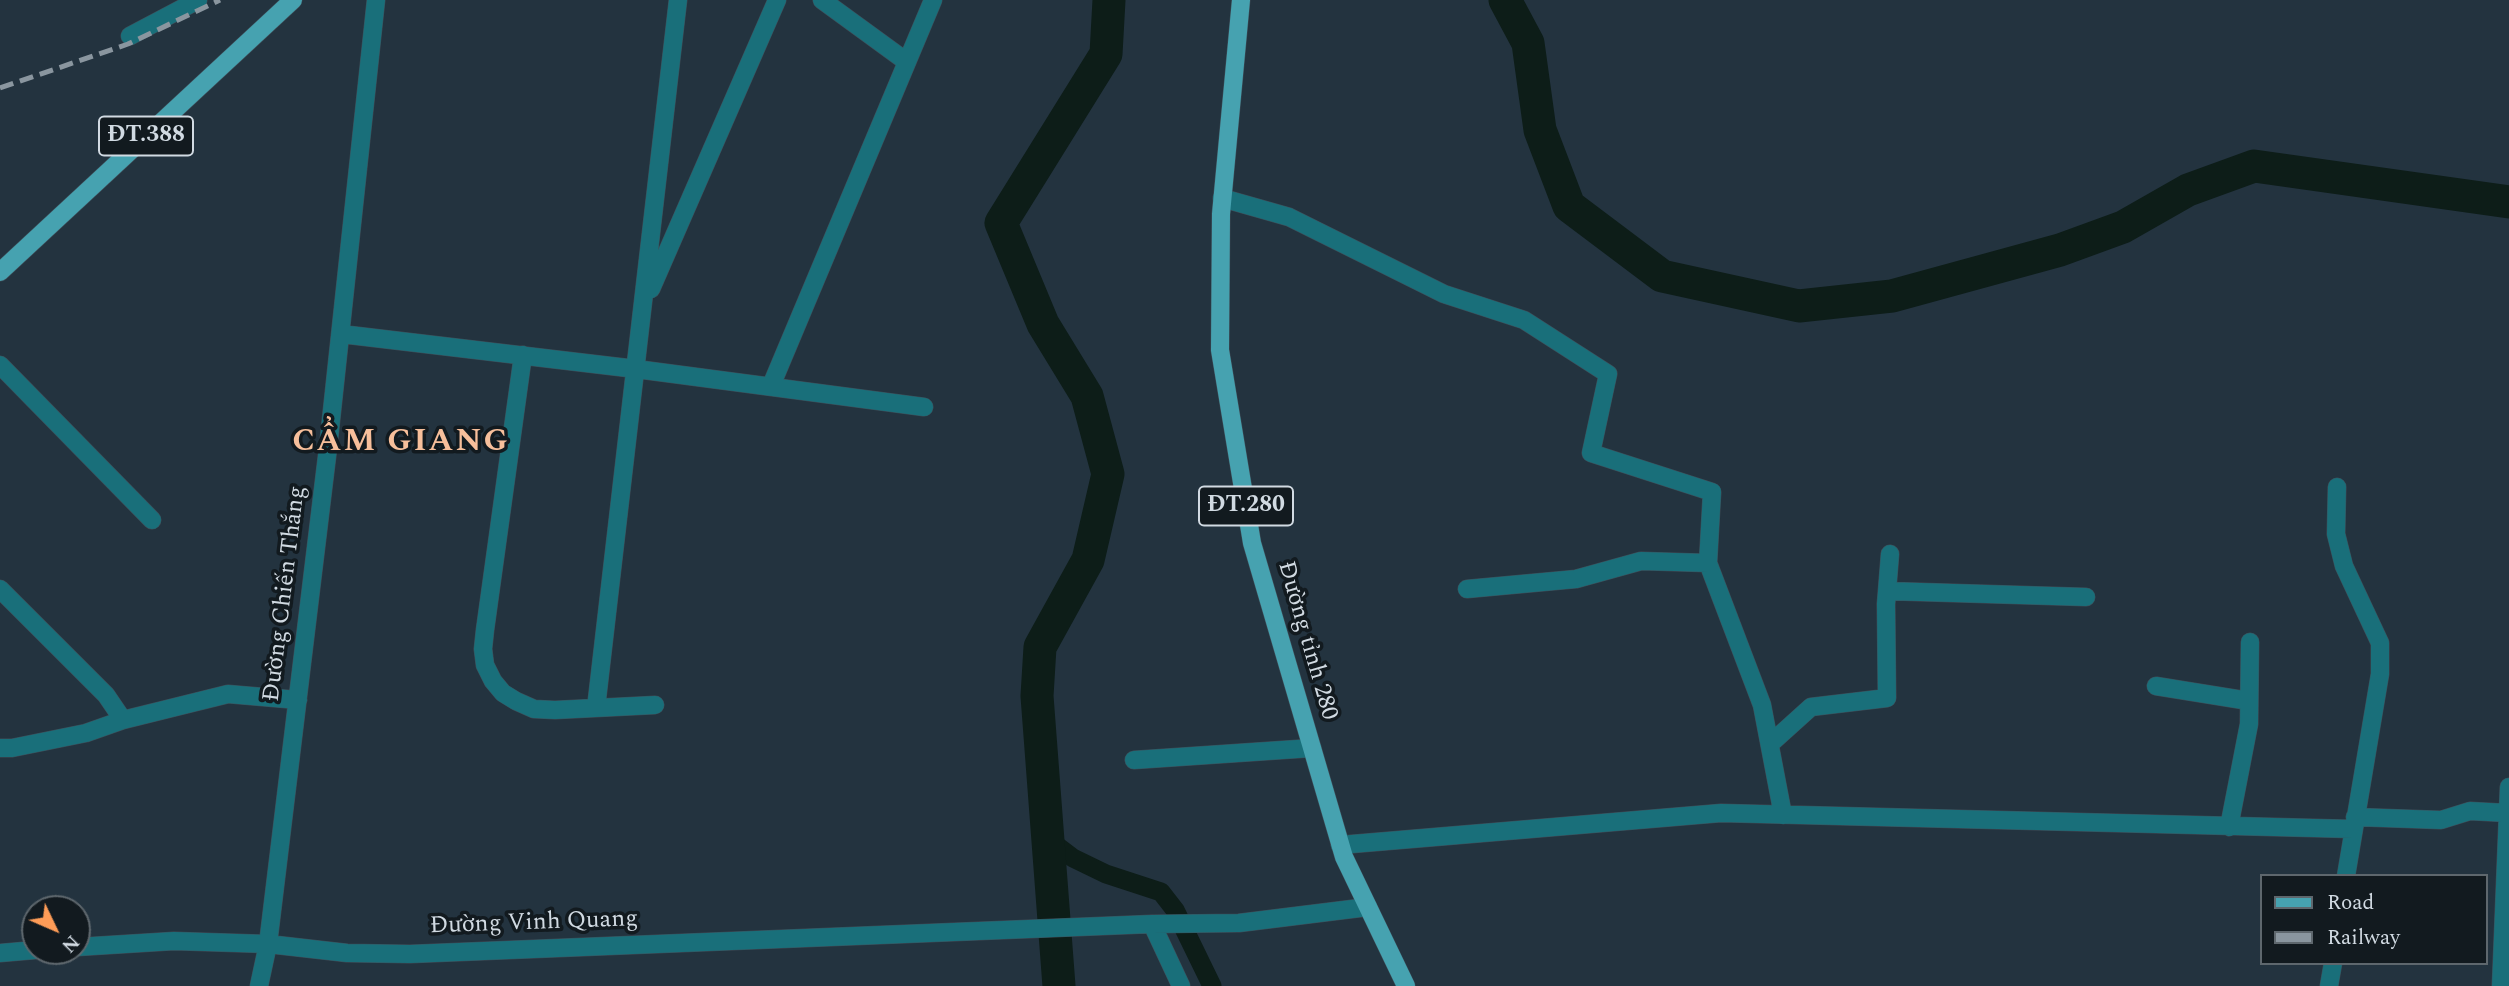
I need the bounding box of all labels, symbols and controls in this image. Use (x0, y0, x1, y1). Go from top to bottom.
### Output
road number: ĐT.388 (99, 116, 193, 155)
district label: CẨM GIANG (293, 425, 509, 463)
street label: Đường Chiến Thắng (258, 485, 314, 703)
road number: ĐT.280 (1199, 486, 1293, 526)
street label: Đường tỉnh 280 (1270, 558, 1342, 724)
legend (2260, 874, 2488, 965)
text: Road (2327, 887, 2374, 919)
north arrow (21, 895, 91, 965)
street label: Đường Vinh Quang (429, 906, 639, 942)
text: Railway (2327, 922, 2400, 954)
text: N (54, 928, 86, 959)

